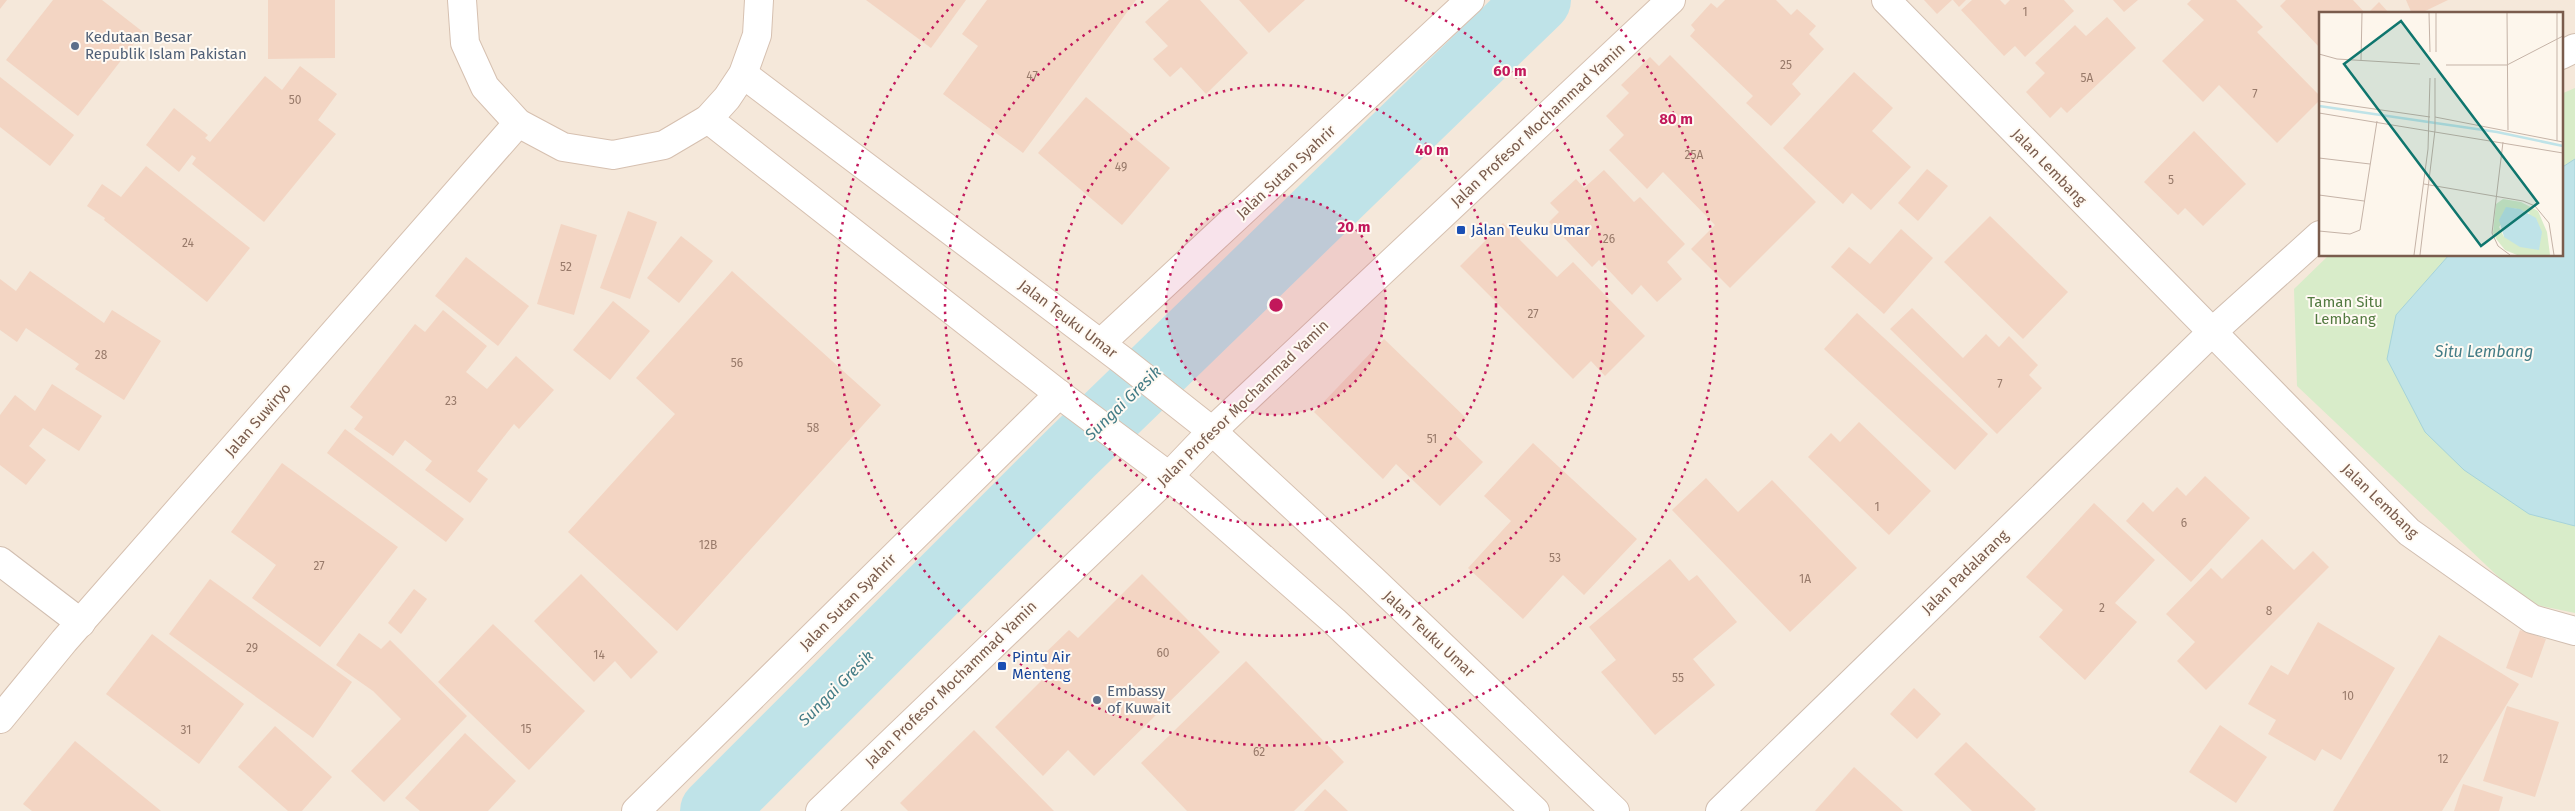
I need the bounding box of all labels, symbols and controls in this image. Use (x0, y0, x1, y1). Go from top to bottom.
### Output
house number: 1 (2022, 5, 2028, 19)
inset map (2319, 12, 2562, 256)
place label: Kedutaan Besar Republik Islam Pakistan (85, 28, 247, 63)
marker: Kedutaan Besar Republik Islam Pakistan (69, 40, 81, 52)
street label: Jalan Profesor Mochammad Yamin (1447, 40, 1629, 210)
house number: 25 (1780, 58, 1792, 72)
text: 60 m (1493, 62, 1527, 80)
house number: 47 (1026, 69, 1038, 83)
house number: 5A (2081, 71, 2094, 85)
house number: 7 (2252, 87, 2258, 101)
house number: 50 (289, 93, 302, 107)
text: 80 m (1659, 110, 1693, 128)
street label: Jalan Sutan Syahrir (1233, 121, 1339, 223)
street label: Jalan Lembang (2008, 125, 2090, 209)
text: 40 m (1415, 141, 1449, 159)
house number: 25A (1685, 148, 1704, 162)
house number: 49 (1115, 160, 1127, 174)
house number: 5 (2168, 173, 2174, 187)
text: 20 m (1338, 218, 1370, 236)
place label: Jalan Teuku Umar (1471, 221, 1590, 239)
marker: Jalan Teuku Umar (1455, 224, 1467, 236)
house number: 26 (1603, 232, 1615, 246)
house number: 24 (182, 236, 195, 250)
house number: 52 (560, 260, 572, 274)
street label: Jalan Teuku Umar (1015, 276, 1121, 362)
park label: Taman Situ Lembang (2307, 293, 2383, 328)
centre of rings (1267, 296, 1285, 314)
house number: 27 (1527, 307, 1539, 321)
street label: Jalan Profesor Mochammad Yamin (1154, 316, 1332, 490)
water label: Situ Lembang (2434, 342, 2533, 361)
house number: 28 (95, 348, 108, 362)
house number: 56 (731, 356, 743, 370)
water label: Sungai Gresik (1080, 362, 1165, 445)
house number: 7 (1997, 377, 2003, 391)
street label: Jalan Suwiryo (221, 380, 295, 460)
house number: 23 (445, 394, 457, 408)
house number: 58 (807, 421, 820, 435)
house number: 51 (1427, 432, 1437, 446)
street label: Jalan Lembang (2338, 460, 2422, 542)
house number: 1 (1874, 500, 1880, 514)
house number: 6 (2181, 516, 2187, 530)
street label: Jalan Padalarang (1918, 526, 2012, 618)
house number: 12B (699, 538, 717, 552)
street label: Jalan Sutan Syahrir (796, 550, 900, 654)
house number: 53 (1549, 551, 1561, 565)
house number: 27 (313, 559, 325, 573)
house number: 1A (1799, 572, 1811, 586)
street label: Jalan Teuku Umar (1379, 587, 1479, 681)
street label: Jalan Profesor Mochammad Yamin (862, 597, 1040, 771)
house number: 2 (2099, 601, 2105, 615)
house number: 8 (2266, 604, 2273, 618)
house number: 29 (246, 641, 258, 655)
water label: Sungai Gresik (794, 646, 878, 730)
house number: 60 (1156, 646, 1170, 660)
house number: 14 (593, 648, 605, 662)
place label: Pintu Air Menteng (1012, 648, 1071, 683)
marker: Pintu Air Menteng (996, 660, 1008, 672)
house number: 55 (1672, 671, 1684, 685)
place label: Embassy of Kuwait (1107, 682, 1171, 717)
house number: 10 (2342, 689, 2354, 703)
marker: Embassy of Kuwait (1091, 694, 1103, 706)
house number: 15 (520, 722, 532, 736)
house number: 31 (181, 723, 191, 737)
house number: 62 (1253, 745, 1265, 759)
house number: 12 (2437, 752, 2449, 766)

